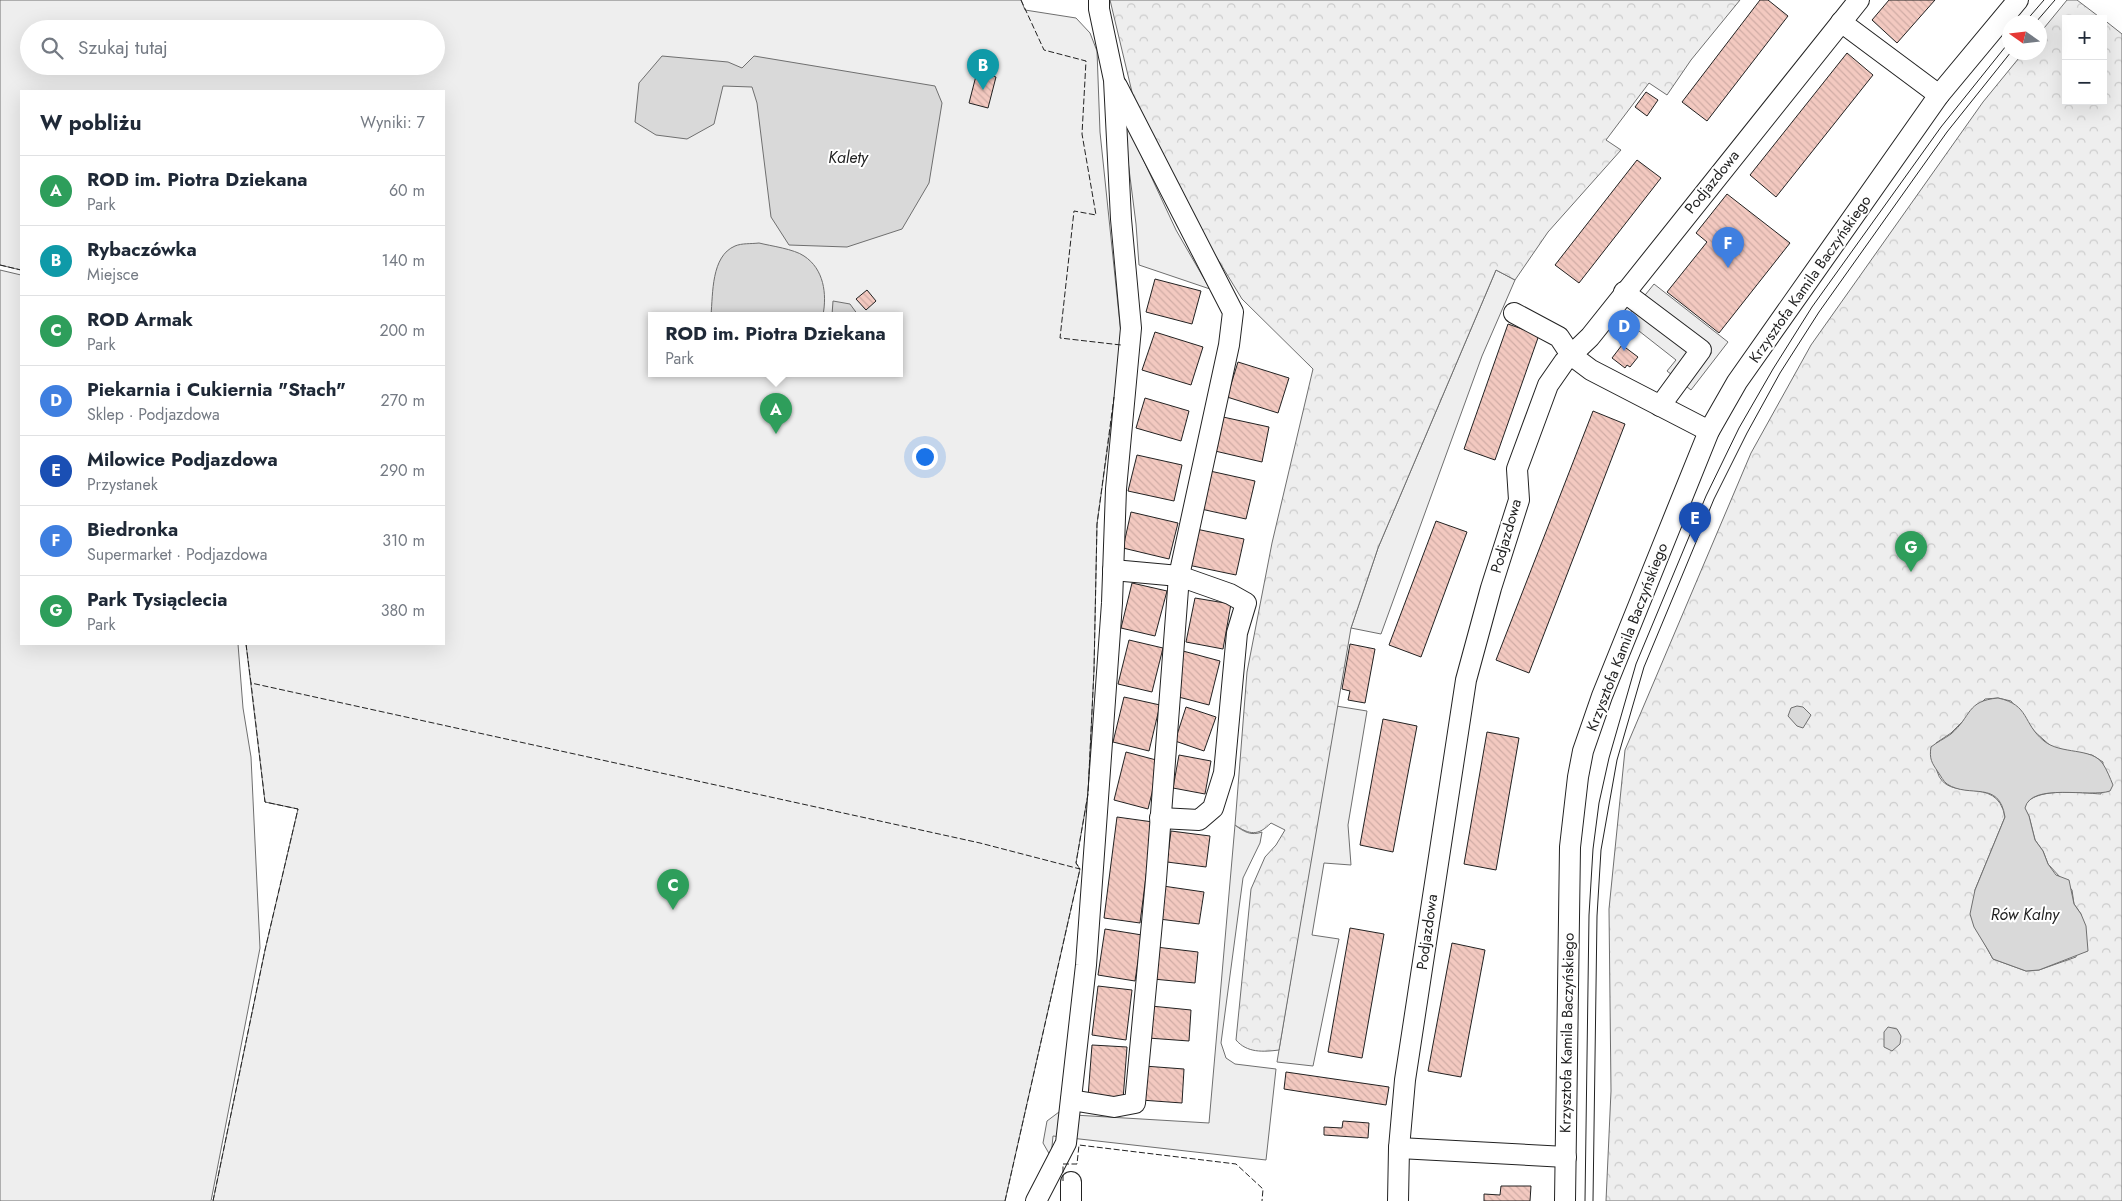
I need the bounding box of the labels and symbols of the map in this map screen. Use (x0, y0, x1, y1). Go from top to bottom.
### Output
north arrow (2002, 15, 2047, 60)
pin: B (967, 49, 999, 90)
street label: Podjazdowa (1679, 145, 1745, 219)
water label: Kalety (828, 146, 869, 169)
street label: Krzysztofa Kamila Baczyńskiego (1744, 191, 1876, 367)
pin: F (1712, 227, 1744, 268)
pin: D (1608, 310, 1640, 351)
pin: A (760, 393, 792, 434)
your location (912, 444, 938, 470)
street label: Podjazdowa (1485, 496, 1527, 576)
pin: E (1679, 502, 1711, 543)
pin: G (1895, 531, 1927, 572)
street label: Krzysztofa Kamila Baczyńskiego (1581, 540, 1673, 734)
pin: C (657, 869, 689, 910)
street label: Podjazdowa (1411, 893, 1443, 971)
water label: Rów Kalny (1991, 903, 2060, 926)
street label: Krzysztofa Kamila Baczyńskiego (1554, 933, 1580, 1133)

